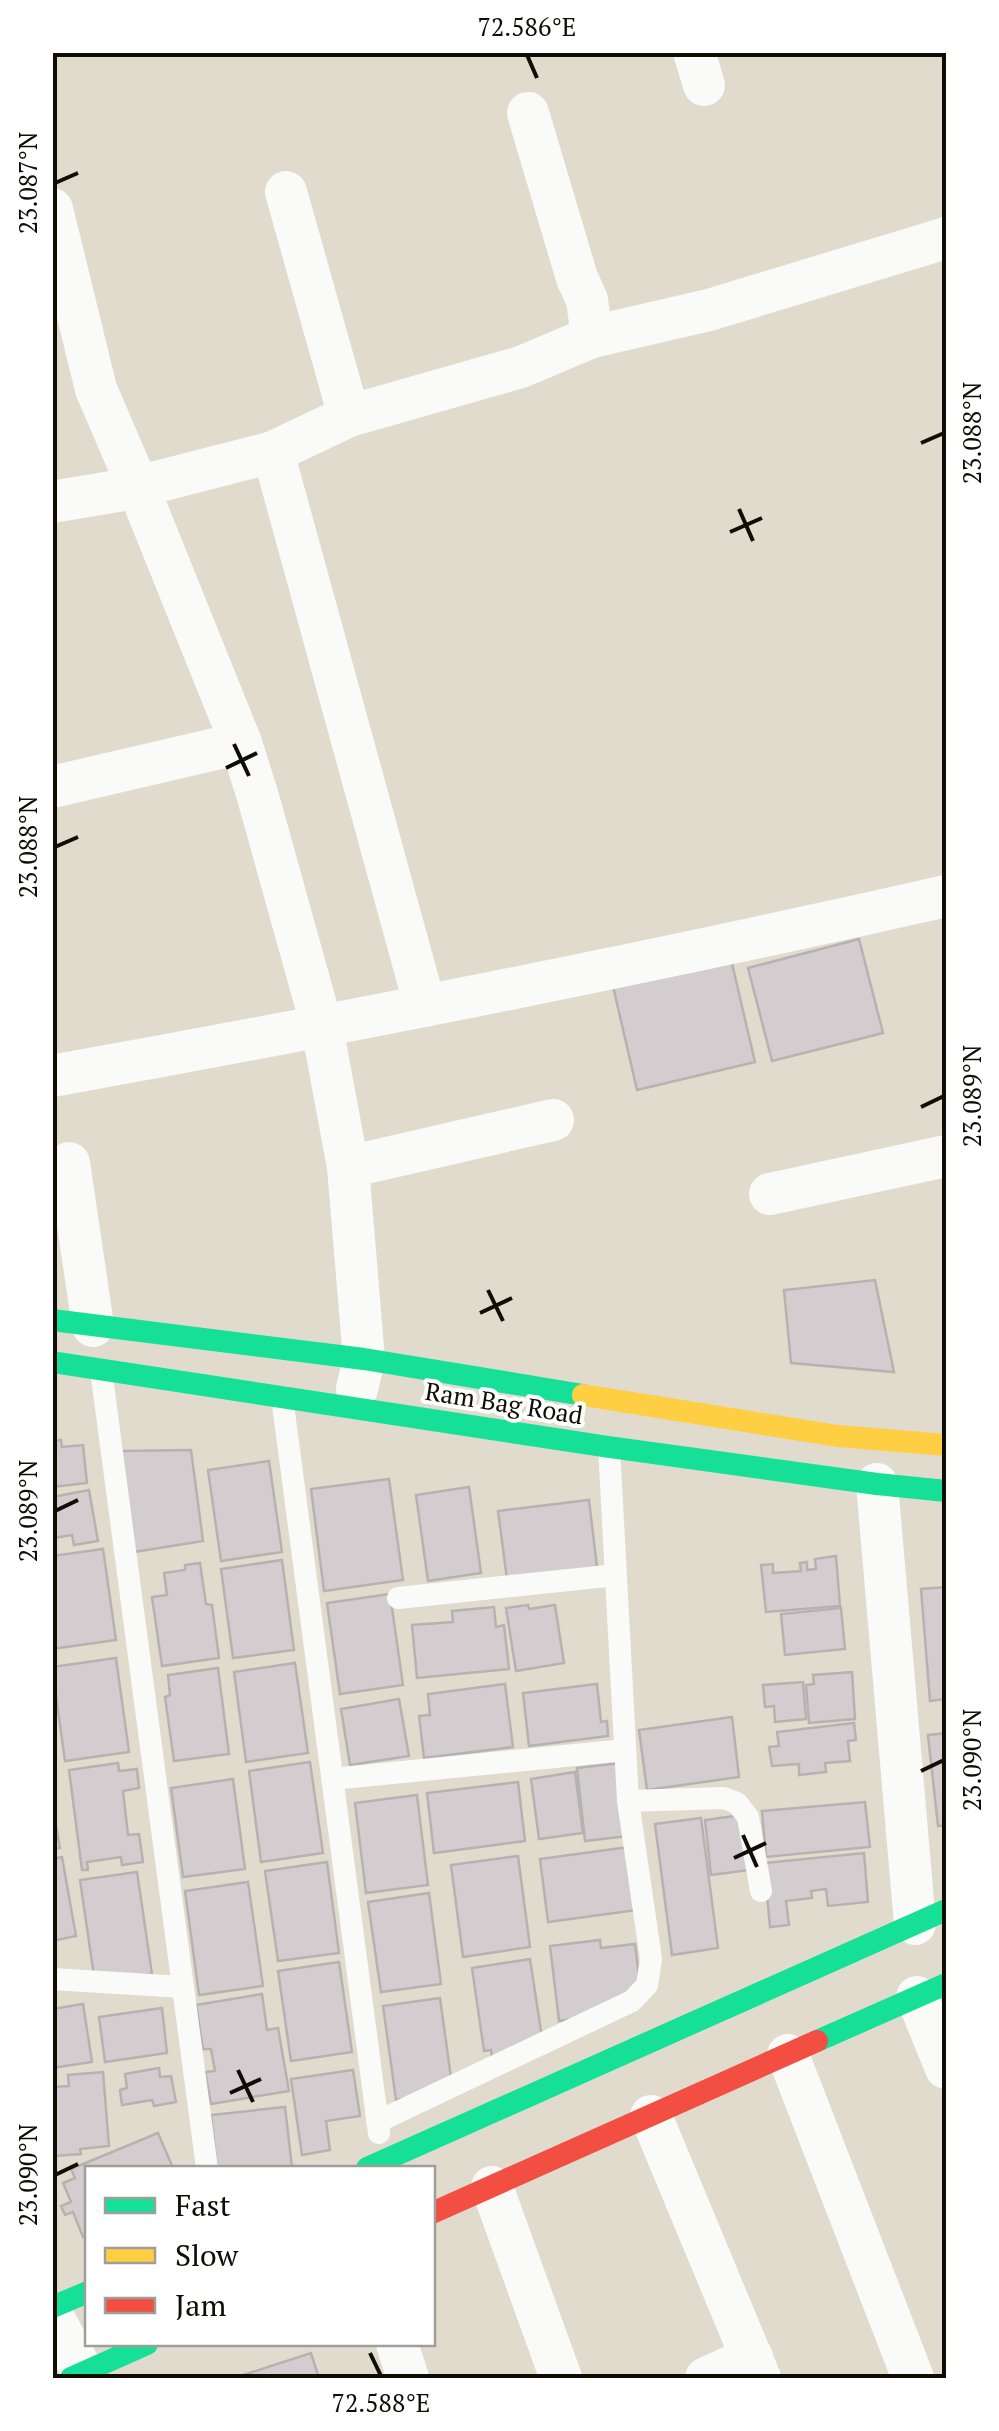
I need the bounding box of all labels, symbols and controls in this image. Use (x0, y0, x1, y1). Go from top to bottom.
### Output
text: 72.586°E (478, 10, 576, 43)
text: 23.087°N (11, 132, 44, 234)
text: 23.088°N (955, 382, 988, 484)
text: 23.088°N (11, 796, 44, 898)
text: 23.089°N (955, 1045, 988, 1147)
street label: Ram Bag Road (423, 1374, 585, 1431)
text: 23.089°N (11, 1460, 44, 1562)
text: 23.090°N (955, 1709, 988, 1811)
text: 23.090°N (11, 2124, 44, 2226)
legend (85, 2166, 435, 2346)
text: Fast (175, 2185, 231, 2225)
text: Slow (175, 2235, 239, 2275)
text: Jam (175, 2285, 226, 2325)
text: 72.588°E (332, 2386, 430, 2419)

